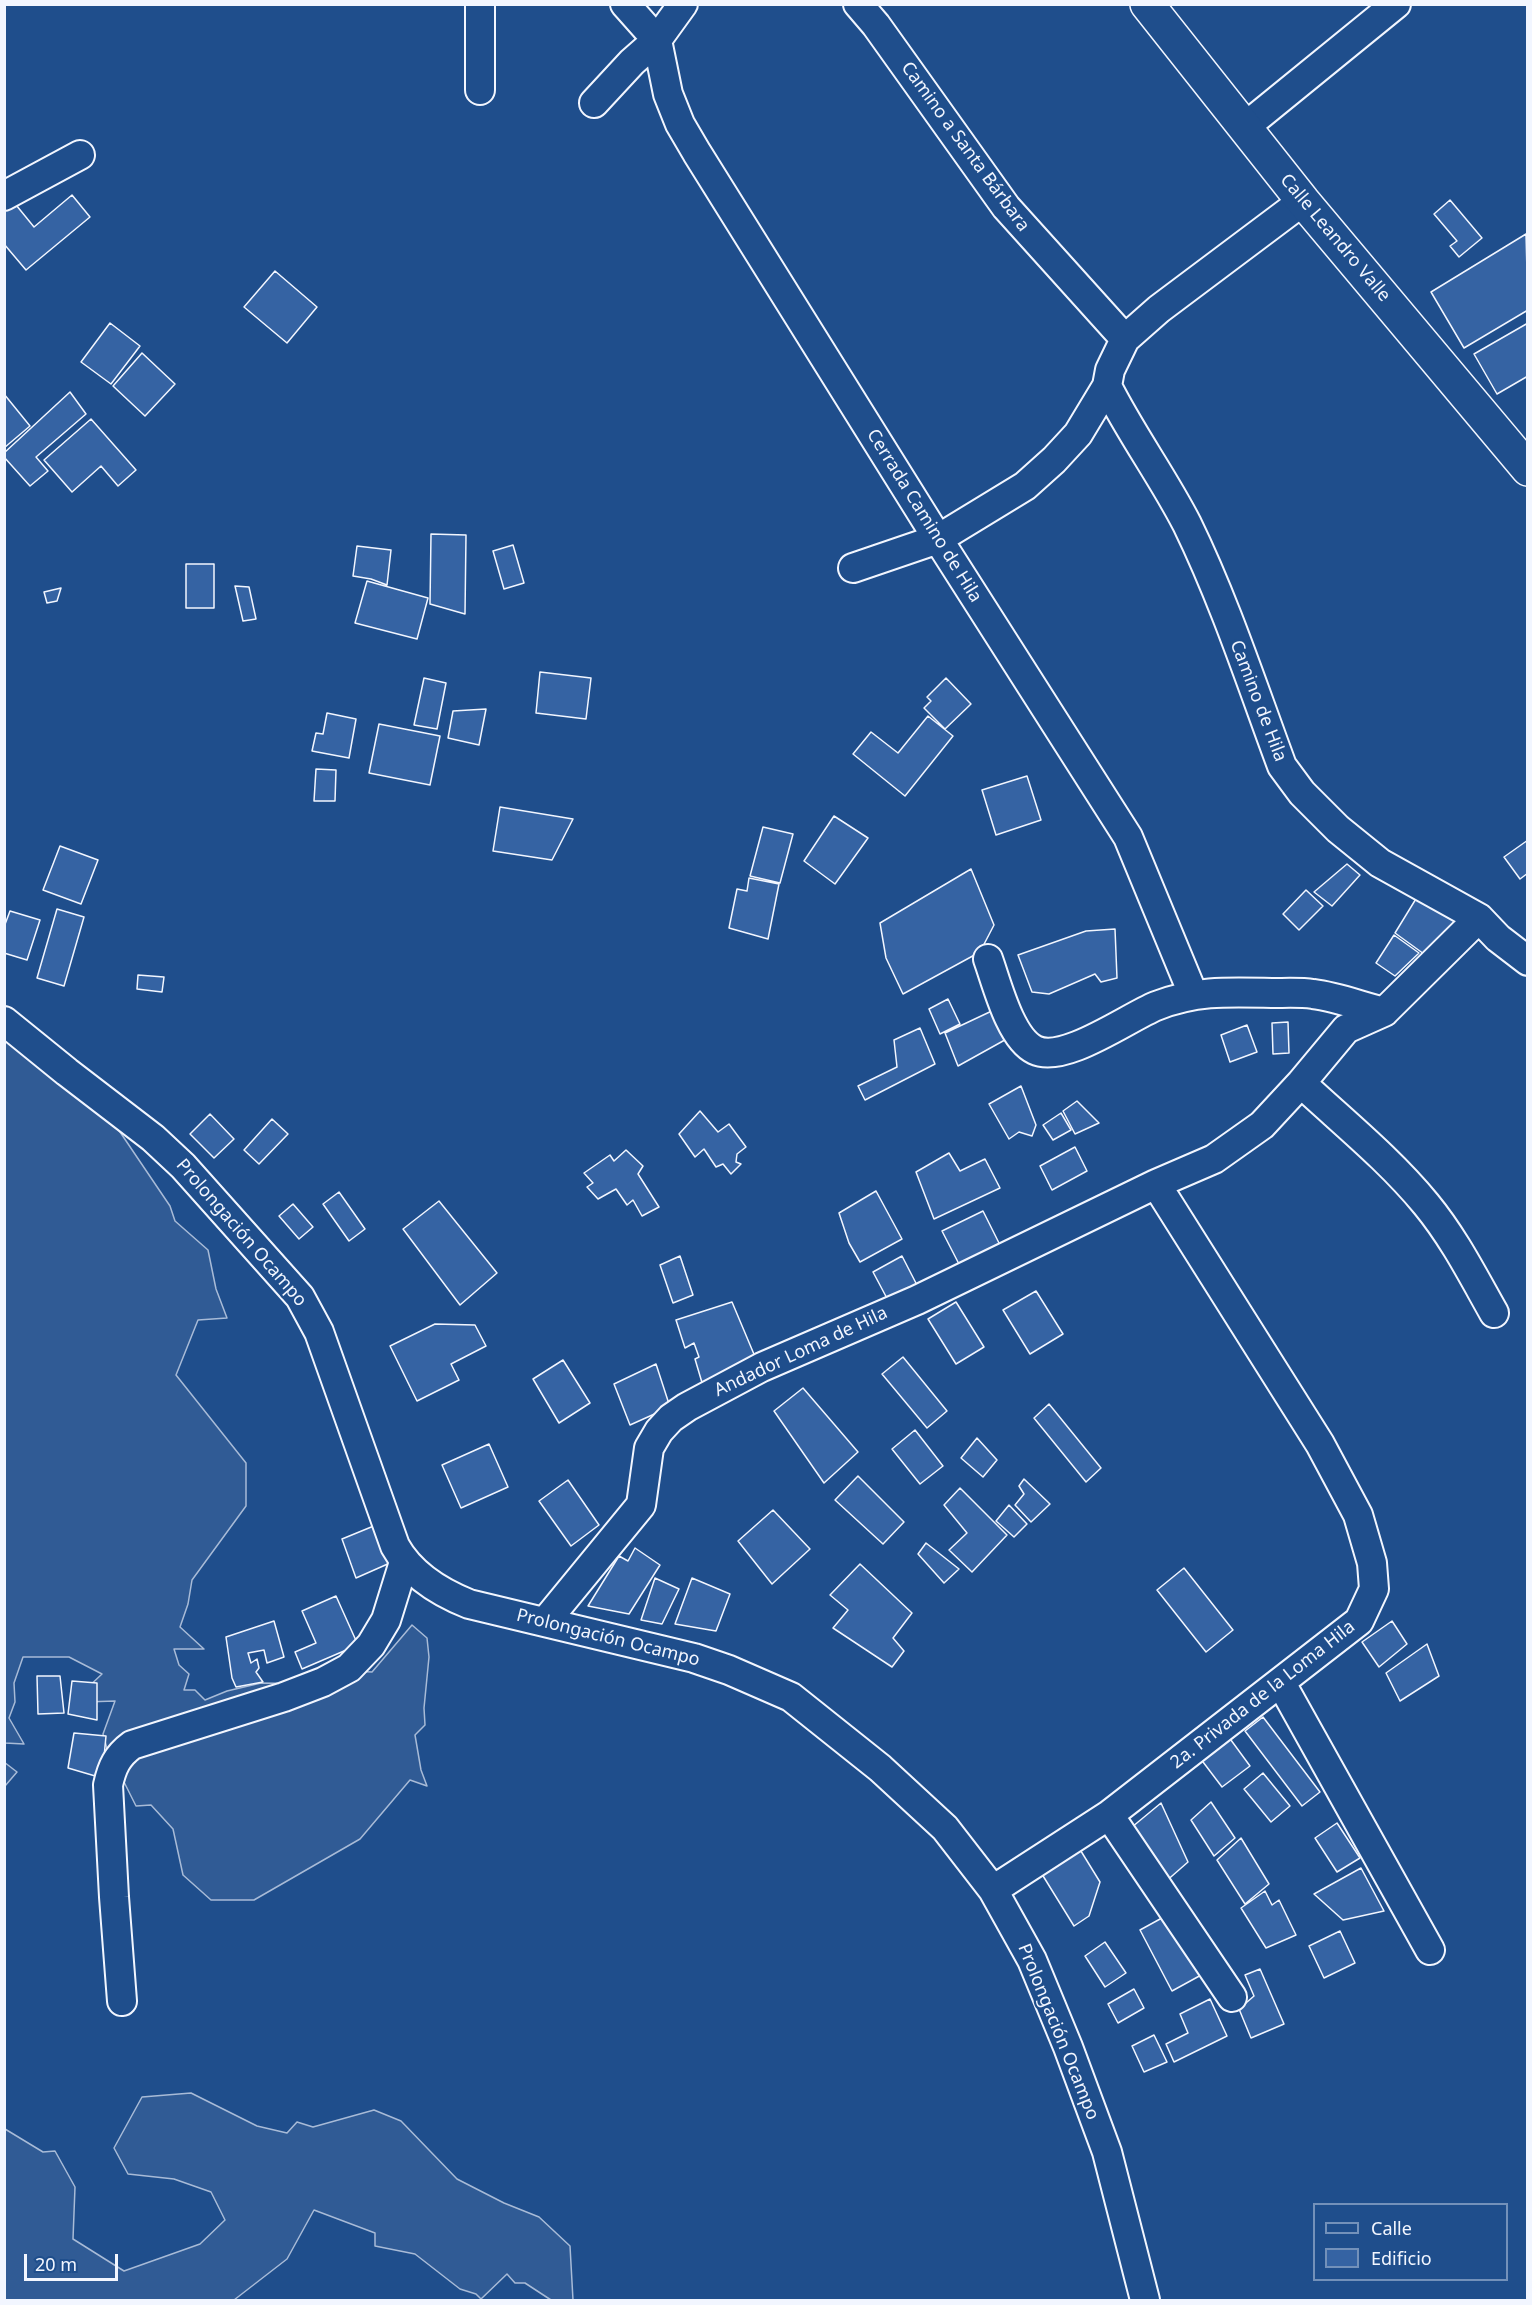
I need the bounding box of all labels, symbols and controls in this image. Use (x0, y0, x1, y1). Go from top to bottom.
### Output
street label: Camino a Santa Bárbara (896, 58, 1034, 236)
street label: Calle Leandro Valle (1275, 170, 1395, 306)
street label: Cerrada Camino de Hila (862, 425, 986, 607)
street label: Camino de Hila (1225, 637, 1291, 765)
street label: Prolongación Ocampo (171, 1155, 311, 1311)
street label: Andador Loma de Hila (711, 1302, 891, 1402)
street label: Prolongación Ocampo (514, 1605, 702, 1671)
street label: 2a. Privada de la Loma Hila (1167, 1616, 1359, 1774)
street label: Prolongación Ocampo (1013, 1941, 1103, 2123)
legend (1313, 2203, 1508, 2281)
text: Calle (1371, 2216, 1412, 2240)
scale bar (27, 2242, 122, 2280)
text: Edificio (1371, 2246, 1432, 2270)
text: 20 m (35, 2252, 77, 2276)

